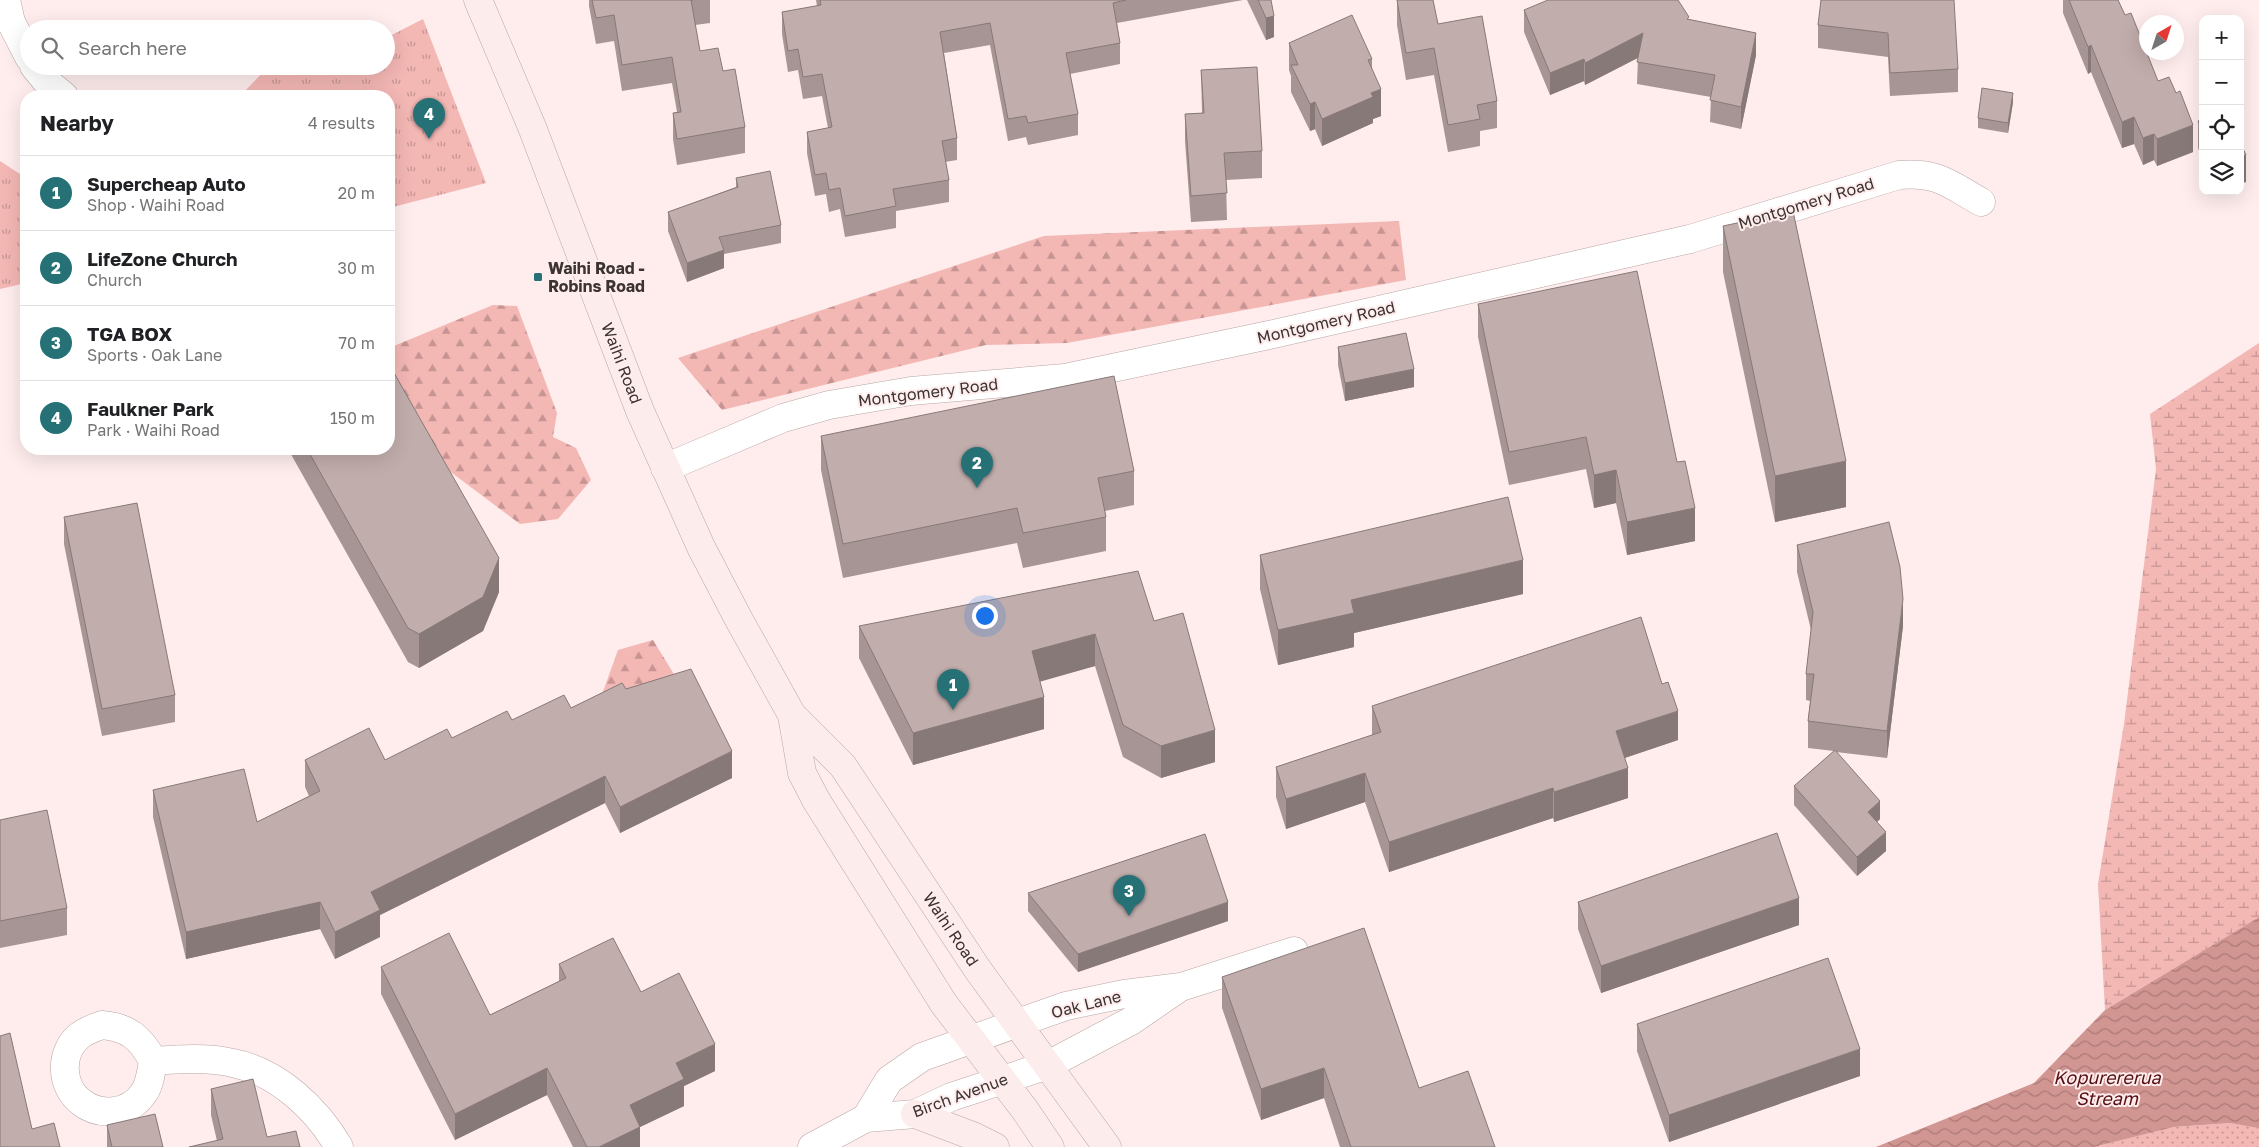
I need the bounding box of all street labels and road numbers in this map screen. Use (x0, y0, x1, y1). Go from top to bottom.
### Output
street label: Montgomery Road (1736, 173, 1876, 233)
street label: Montgomery Road (1255, 296, 1397, 348)
street label: Waihi Road (597, 320, 647, 406)
street label: Montgomery Road (857, 373, 999, 411)
street label: Waihi Road (919, 888, 983, 970)
street label: Oak Lane (1049, 986, 1123, 1022)
street label: Birch Avenue (910, 1068, 1010, 1122)

